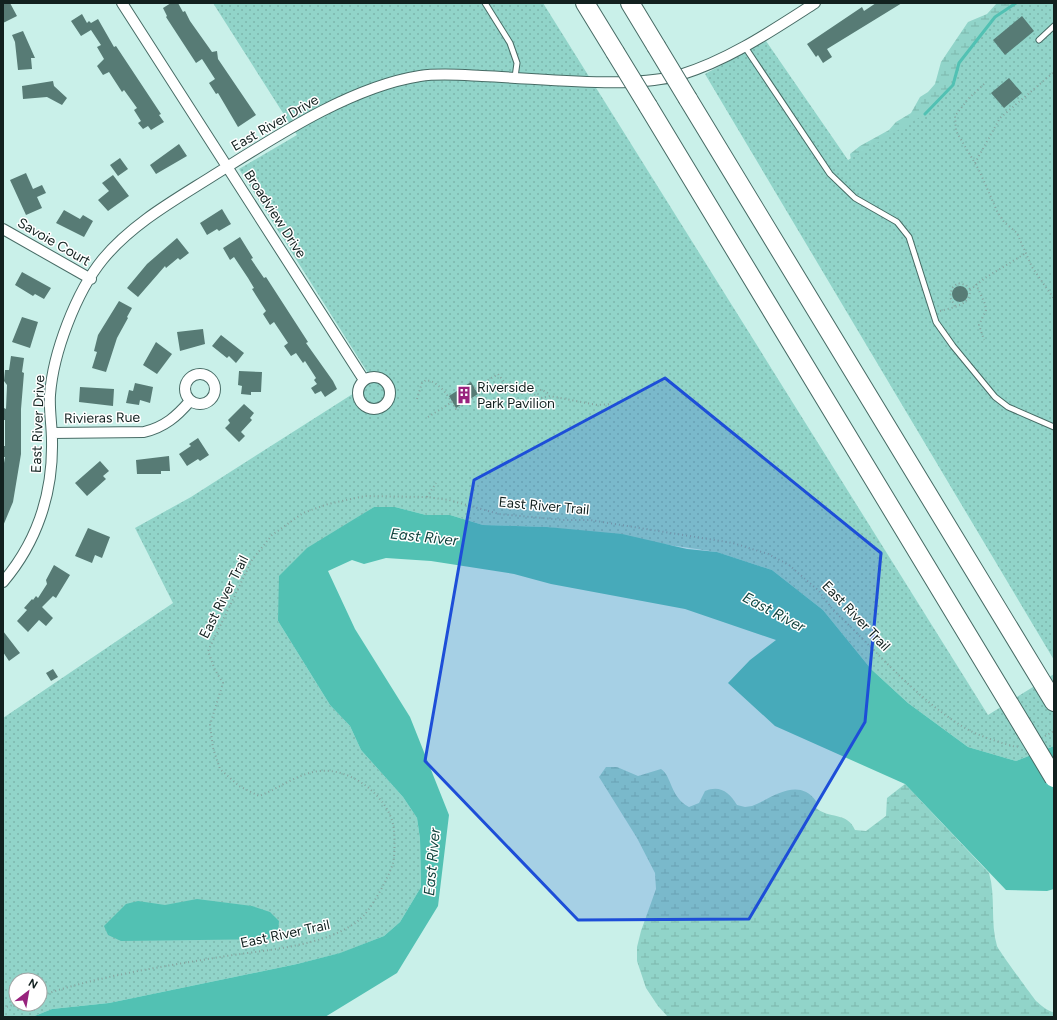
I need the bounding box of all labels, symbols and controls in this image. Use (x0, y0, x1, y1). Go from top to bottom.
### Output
street label: East River Drive (228, 91, 322, 155)
street label: Broadview Drive (240, 167, 310, 262)
street label: Savoie Court (15, 214, 93, 270)
street label: East River Drive (28, 374, 48, 473)
place label: Riverside Park Pavilion (477, 379, 555, 412)
building icon: Riverside Park Pavilion (454, 385, 474, 405)
street label: Rivieras Rue (64, 409, 141, 427)
street label: East River Trail (498, 494, 590, 518)
water label: East River (389, 524, 460, 550)
street label: East River Trail (196, 553, 252, 641)
street label: East River Trail (818, 577, 894, 655)
water label: East River (740, 588, 809, 636)
water label: East River (420, 826, 444, 897)
street label: East River Trail (239, 916, 331, 952)
north arrow (8, 972, 48, 1012)
text: N (26, 976, 40, 992)

